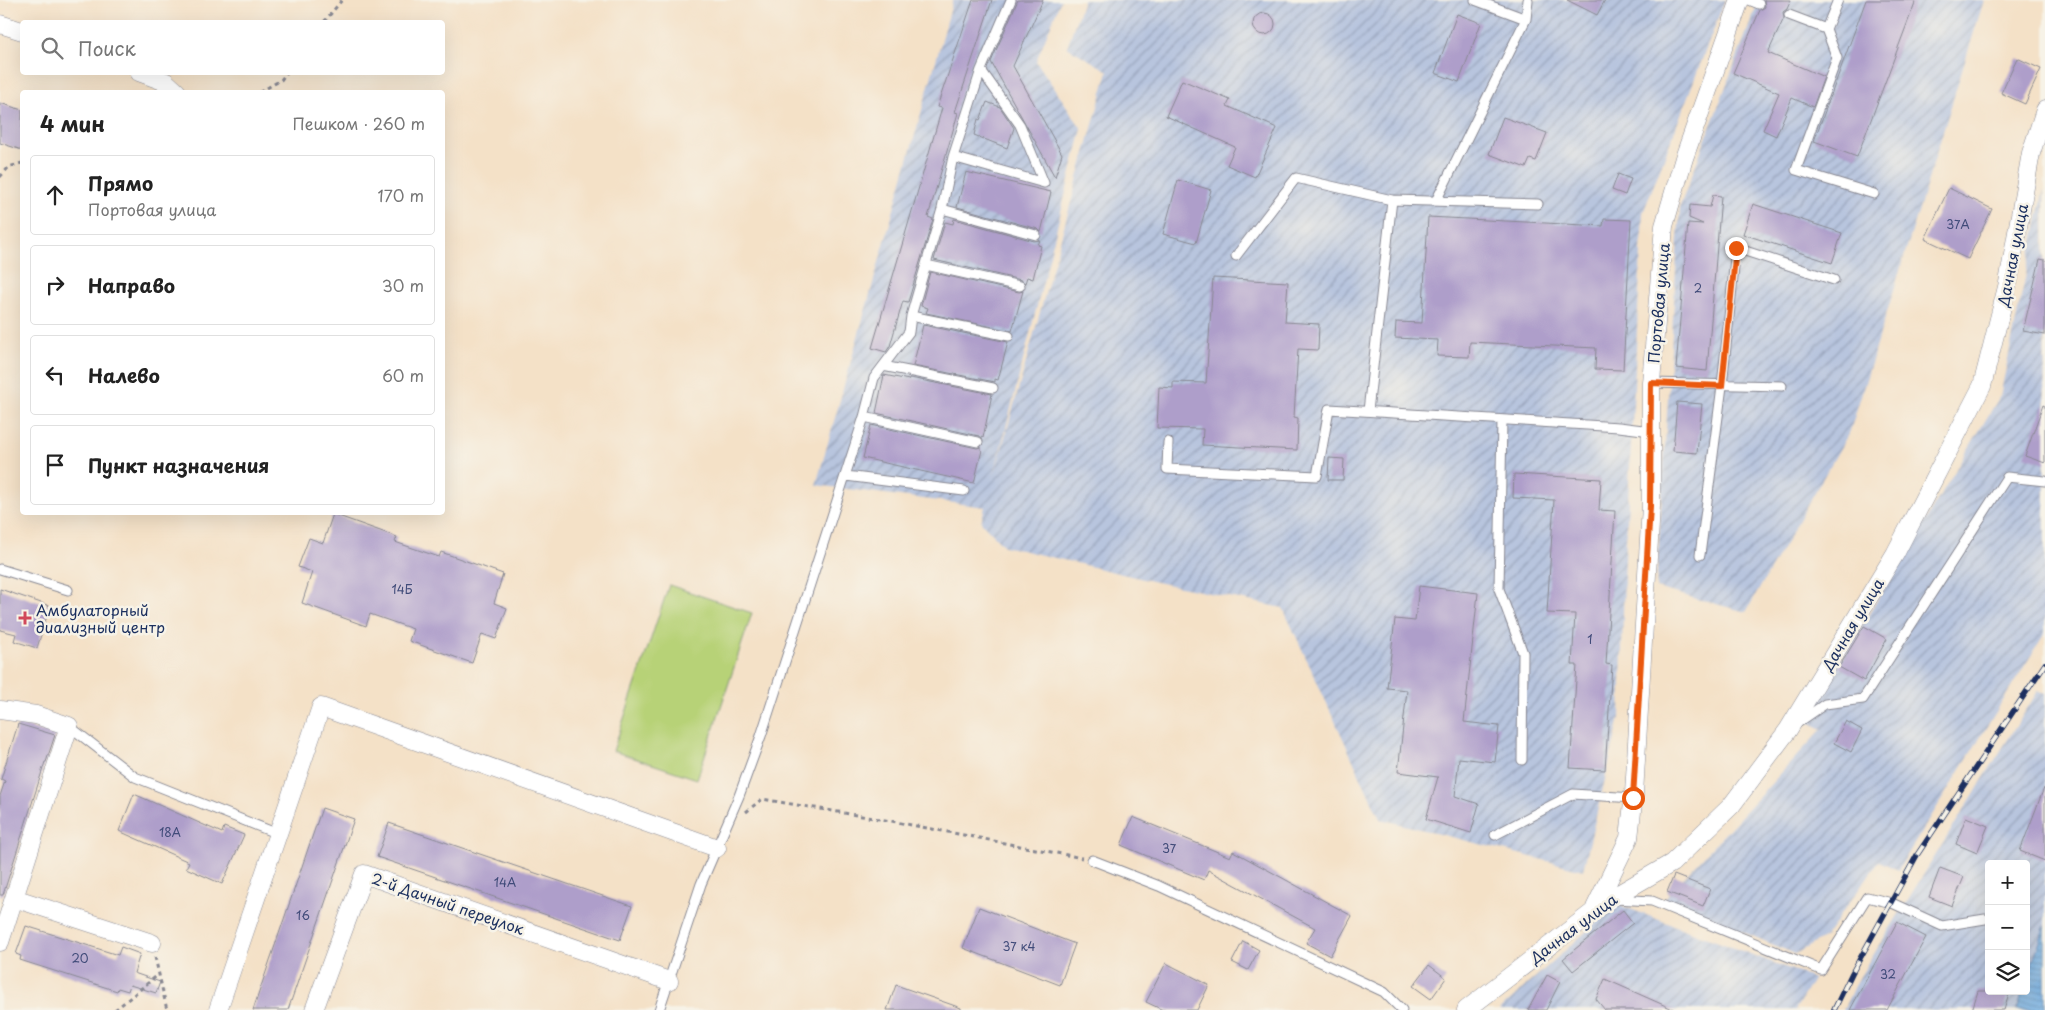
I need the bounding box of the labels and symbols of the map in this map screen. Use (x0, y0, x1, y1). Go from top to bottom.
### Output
street label: Дачная улица (1991, 201, 2033, 309)
house number: 37А (1946, 215, 1970, 233)
route end (1725, 237, 1748, 260)
street label: Портовая улица (1641, 242, 1675, 364)
house number: 2 (1694, 279, 1702, 297)
street label: Дачная улица (1815, 573, 1889, 676)
house number: 14Б (391, 580, 413, 598)
place label: Амбулаторный диализный центр (36, 598, 165, 638)
marker: Амбулаторный диализный центр (18, 611, 32, 625)
house number: 1 (1587, 630, 1593, 648)
route start (1622, 787, 1645, 810)
house number: 18А (159, 823, 181, 841)
house number: 37 (1162, 839, 1177, 857)
street label: 2-й Дачный переулок (369, 866, 528, 940)
house number: 14А (494, 873, 516, 891)
street label: Дачная улица (1524, 887, 1622, 969)
house number: 16 (296, 906, 310, 924)
house number: 37 к4 (1002, 937, 1036, 955)
house number: 20 (71, 949, 89, 967)
house number: 32 (1880, 965, 1896, 983)

